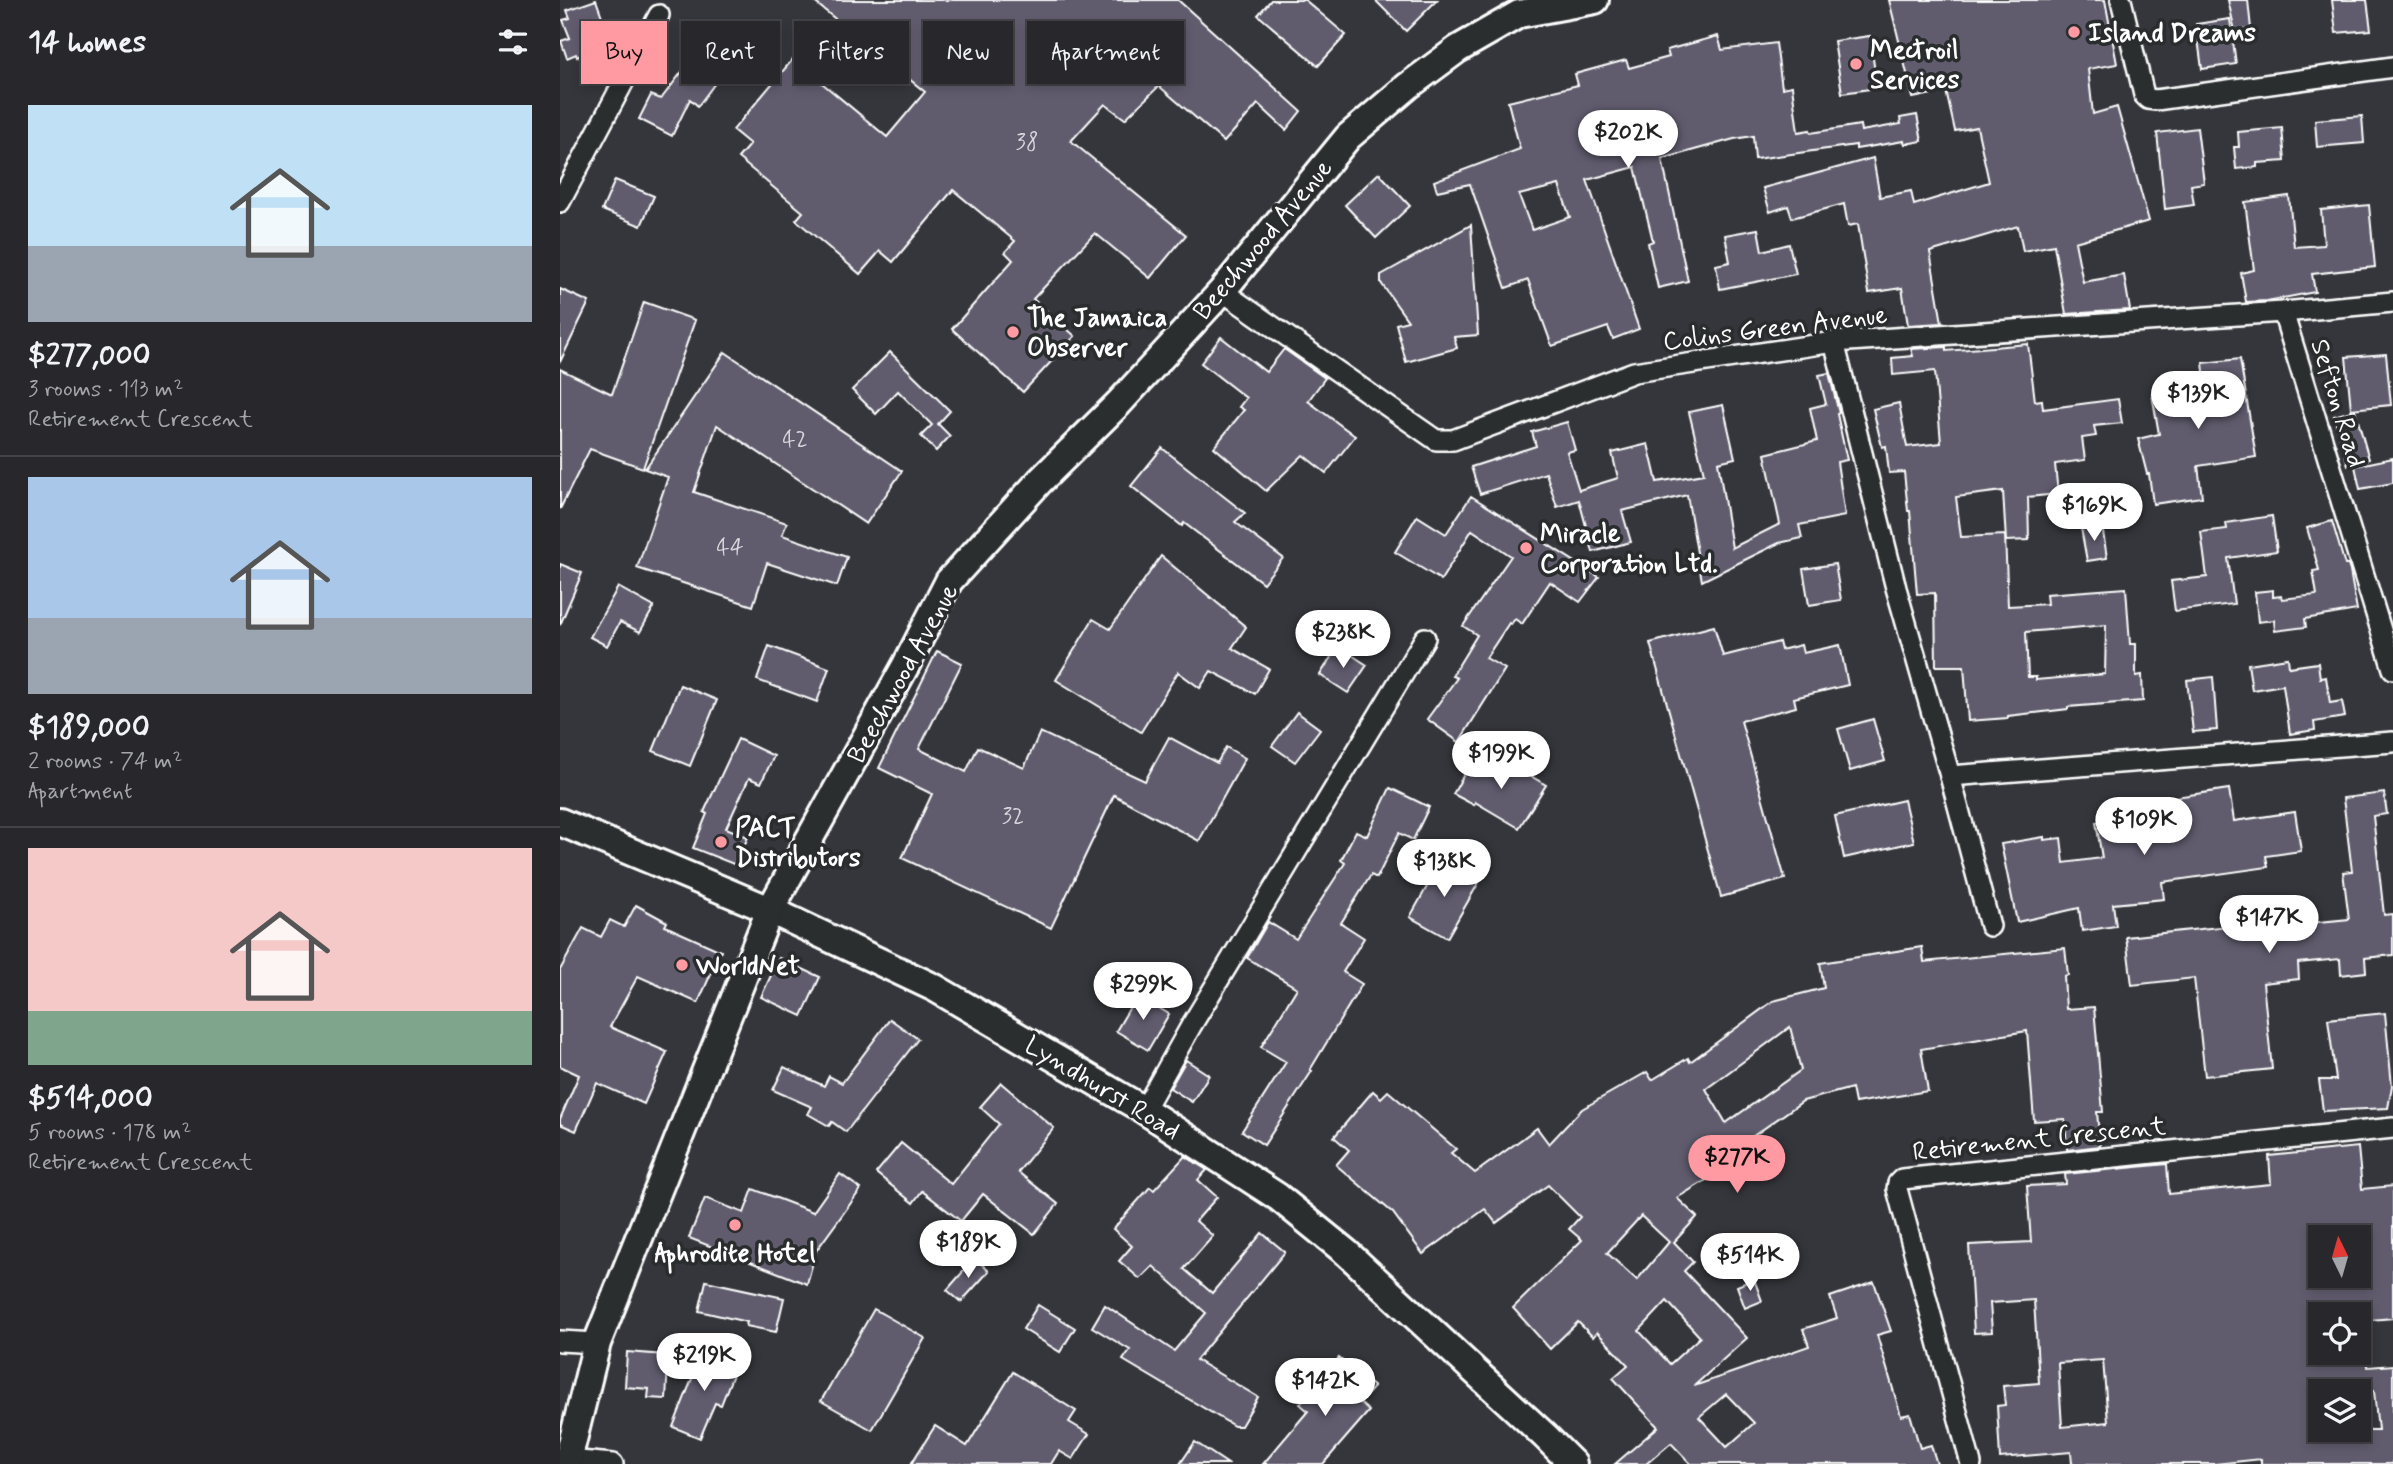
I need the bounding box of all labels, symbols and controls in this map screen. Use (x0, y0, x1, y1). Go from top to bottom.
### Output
place label: Island Dreams (2088, 17, 2256, 51)
chip: Buy (581, 21, 667, 84)
chip: Rent (681, 21, 780, 84)
chip: Filters (794, 21, 909, 84)
chip: New (923, 21, 1013, 84)
chip: Apartment (1027, 21, 1184, 84)
text: 14 homes (28, 23, 146, 62)
icon: filters (494, 23, 532, 61)
marker: Island Dreams (2066, 24, 2082, 40)
place label: Mectroil Services (1870, 34, 1960, 98)
marker: Mectroil Services (1848, 56, 1864, 72)
pin: $202K (1579, 110, 1677, 170)
text: $202K (1594, 118, 1662, 148)
house number: 38 (1016, 128, 1039, 158)
icon: home (217, 150, 343, 276)
street label: Beechwood Avenue (1186, 153, 1341, 328)
street label: Colins Green Avenue (1661, 298, 1889, 360)
place label: The Jamaica Observer (1027, 302, 1167, 366)
marker: The Jamaica Observer (1005, 324, 1021, 340)
street label: Sefton Road (2301, 335, 2373, 472)
text: $277,000 (28, 336, 151, 375)
pin: $139K (2149, 372, 2247, 431)
text: 3 rooms · 113 m² (28, 375, 183, 405)
text: $139K (2167, 379, 2229, 409)
text: Retirement Crescent (28, 405, 253, 435)
house number: 42 (782, 425, 808, 455)
pin: $169K (2045, 484, 2143, 543)
text: $169K (2062, 491, 2126, 521)
place label: Miracle Corporation Ltd. (1540, 518, 1718, 582)
icon: home (217, 522, 343, 648)
house number: 44 (716, 533, 744, 563)
marker: Miracle Corporation Ltd. (1518, 540, 1534, 556)
street label: Beechwood Avenue (840, 578, 967, 770)
pin: $238K (1294, 610, 1392, 670)
text: $238K (1311, 618, 1375, 648)
text: $189,000 (28, 708, 150, 747)
pin: $199K (1452, 732, 1550, 791)
text: $199K (1468, 739, 1534, 769)
text: 2 rooms · 74 m² (28, 747, 183, 777)
text: Apartment (28, 777, 133, 807)
pin: $109K (2095, 798, 2193, 857)
house number: 32 (1002, 802, 1024, 832)
text: $109K (2111, 805, 2177, 835)
place label: PACT Distributors (735, 812, 861, 876)
marker: PACT Distributors (713, 834, 729, 850)
pin: $138K (1395, 839, 1493, 899)
text: $138K (1413, 847, 1475, 877)
icon: home (217, 893, 343, 1019)
pin: $147K (2220, 895, 2318, 955)
text: $147K (2236, 903, 2302, 933)
place label: WorldNet (695, 950, 800, 984)
marker: WorldNet (674, 957, 690, 973)
pin: $299K (1094, 962, 1192, 1022)
text: $299K (1110, 970, 1176, 1000)
street label: Lyndhurst Road (1018, 1029, 1186, 1149)
text: $514,000 (28, 1079, 153, 1118)
street label: Retirement Crescent (1911, 1110, 2167, 1170)
text: 5 rooms · 178 m² (28, 1118, 191, 1148)
pin: $277K (1688, 1136, 1786, 1195)
text: $277K (1704, 1143, 1770, 1173)
text: Retirement Crescent (28, 1148, 253, 1178)
marker: Aphrodite Hotel (727, 1217, 743, 1233)
pin: $189K (919, 1220, 1017, 1280)
north arrow (2308, 1225, 2371, 1288)
map controls (2308, 1225, 2371, 1442)
text: $189K (936, 1228, 1000, 1258)
pin: $514K (1701, 1234, 1799, 1293)
place label: Aphrodite Hotel (655, 1237, 816, 1274)
text: $514K (1717, 1241, 1784, 1271)
button: locate (2308, 1302, 2371, 1365)
pin: $219K (655, 1334, 753, 1393)
text: $219K (672, 1341, 736, 1371)
pin: $142K (1276, 1358, 1374, 1418)
text: $142K (1291, 1366, 1359, 1396)
button: layers (2308, 1379, 2371, 1442)

